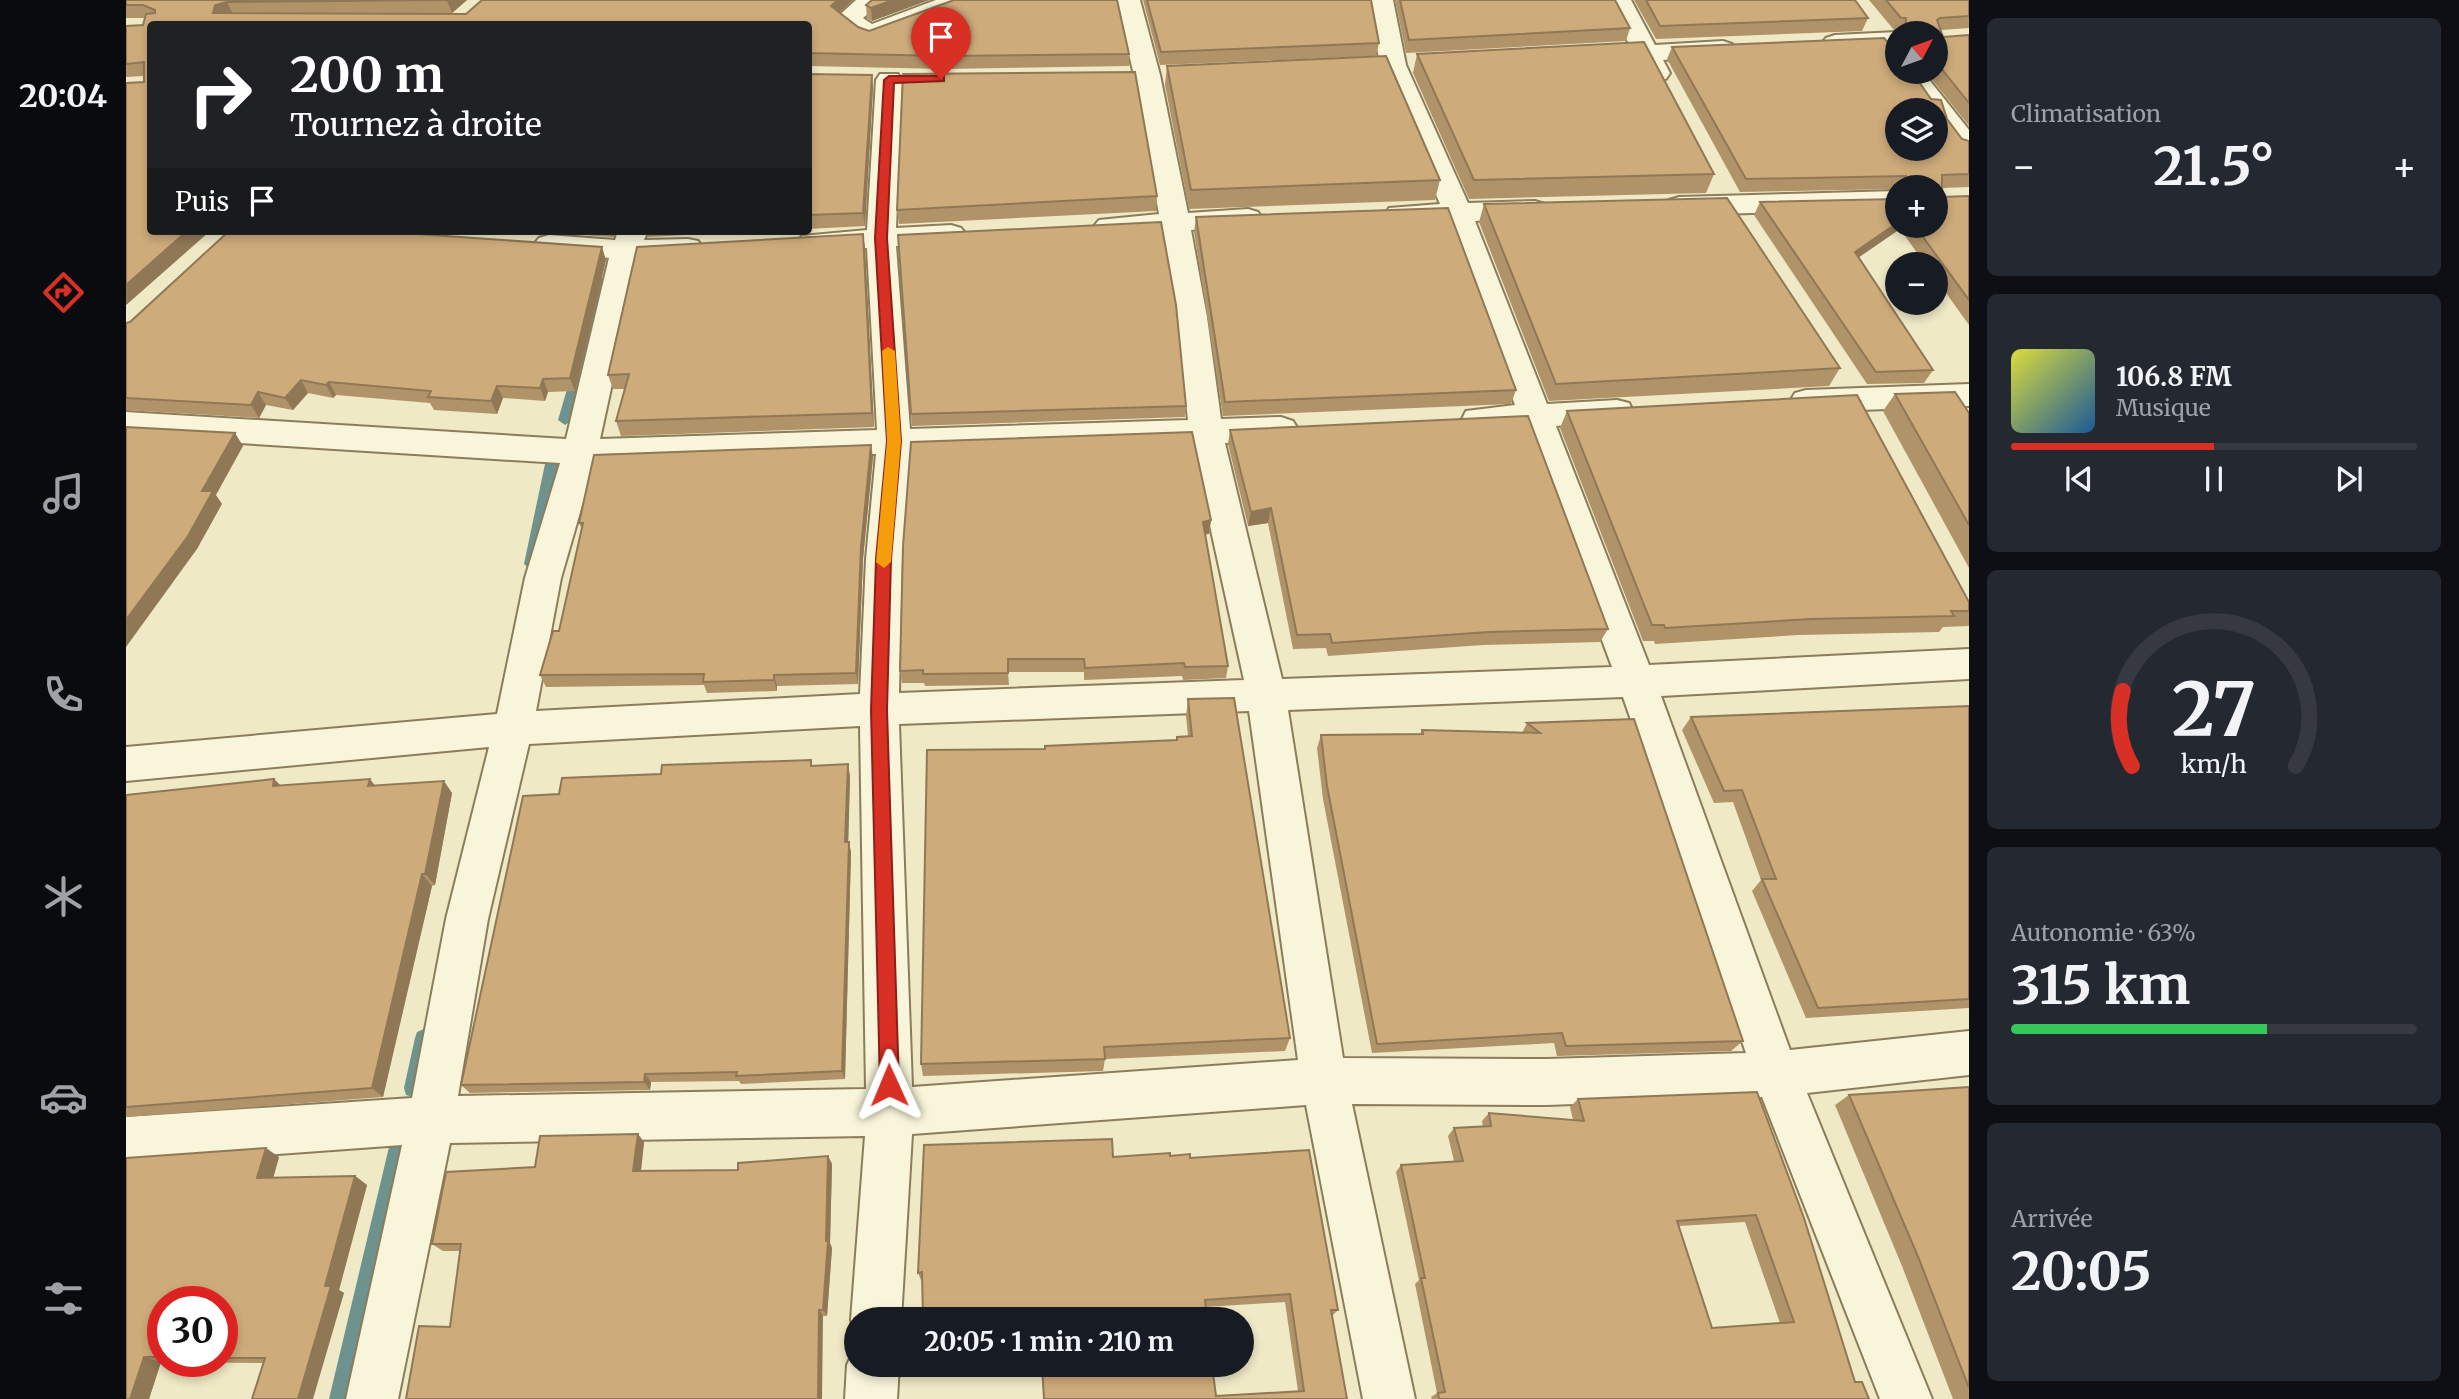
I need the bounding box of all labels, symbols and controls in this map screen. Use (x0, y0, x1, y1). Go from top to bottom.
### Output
pin (911, 7, 971, 79)
icon: arrive (922, 18, 960, 56)
north arrow (1885, 21, 1948, 84)
map controls (1885, 21, 1948, 315)
text: 200 m (290, 44, 444, 105)
icon: right (175, 49, 266, 140)
text: 20:04 (19, 76, 107, 116)
button: layers (1885, 98, 1948, 161)
text: Climatisation (2011, 99, 2161, 128)
text: Tournez à droite (290, 105, 542, 145)
text: 21.5° (2153, 134, 2275, 199)
text: − (2011, 143, 2036, 190)
text: + (2392, 143, 2417, 190)
button: + (1885, 175, 1948, 238)
icon: arrive (243, 182, 281, 220)
text: Puis (175, 185, 229, 218)
button: − (1885, 252, 1948, 315)
icon: directions (39, 268, 88, 317)
text: 106.8 FM (2116, 360, 2232, 393)
text: Musique (2116, 393, 2211, 422)
icon: previous (2060, 460, 2098, 498)
icon: pause (2195, 460, 2233, 498)
icon: next (2330, 460, 2368, 498)
icon: music (39, 469, 88, 518)
text: 27 (2172, 664, 2256, 756)
icon: phone (39, 670, 88, 719)
text: km/h (2181, 747, 2247, 779)
icon: climate (39, 872, 88, 921)
text: Autonomie · 63% (2011, 918, 2196, 947)
text: 315 km (2011, 953, 2190, 1018)
position arrow (852, 1048, 926, 1122)
icon: car (39, 1073, 88, 1122)
text: Arrivée (2011, 1204, 2093, 1233)
text: 20:05 (2011, 1239, 2152, 1304)
icon: filters (39, 1274, 88, 1323)
speed limit sign: 30 (147, 1286, 238, 1377)
text: 20:05 · 1 min · 210 m (924, 1325, 1174, 1358)

